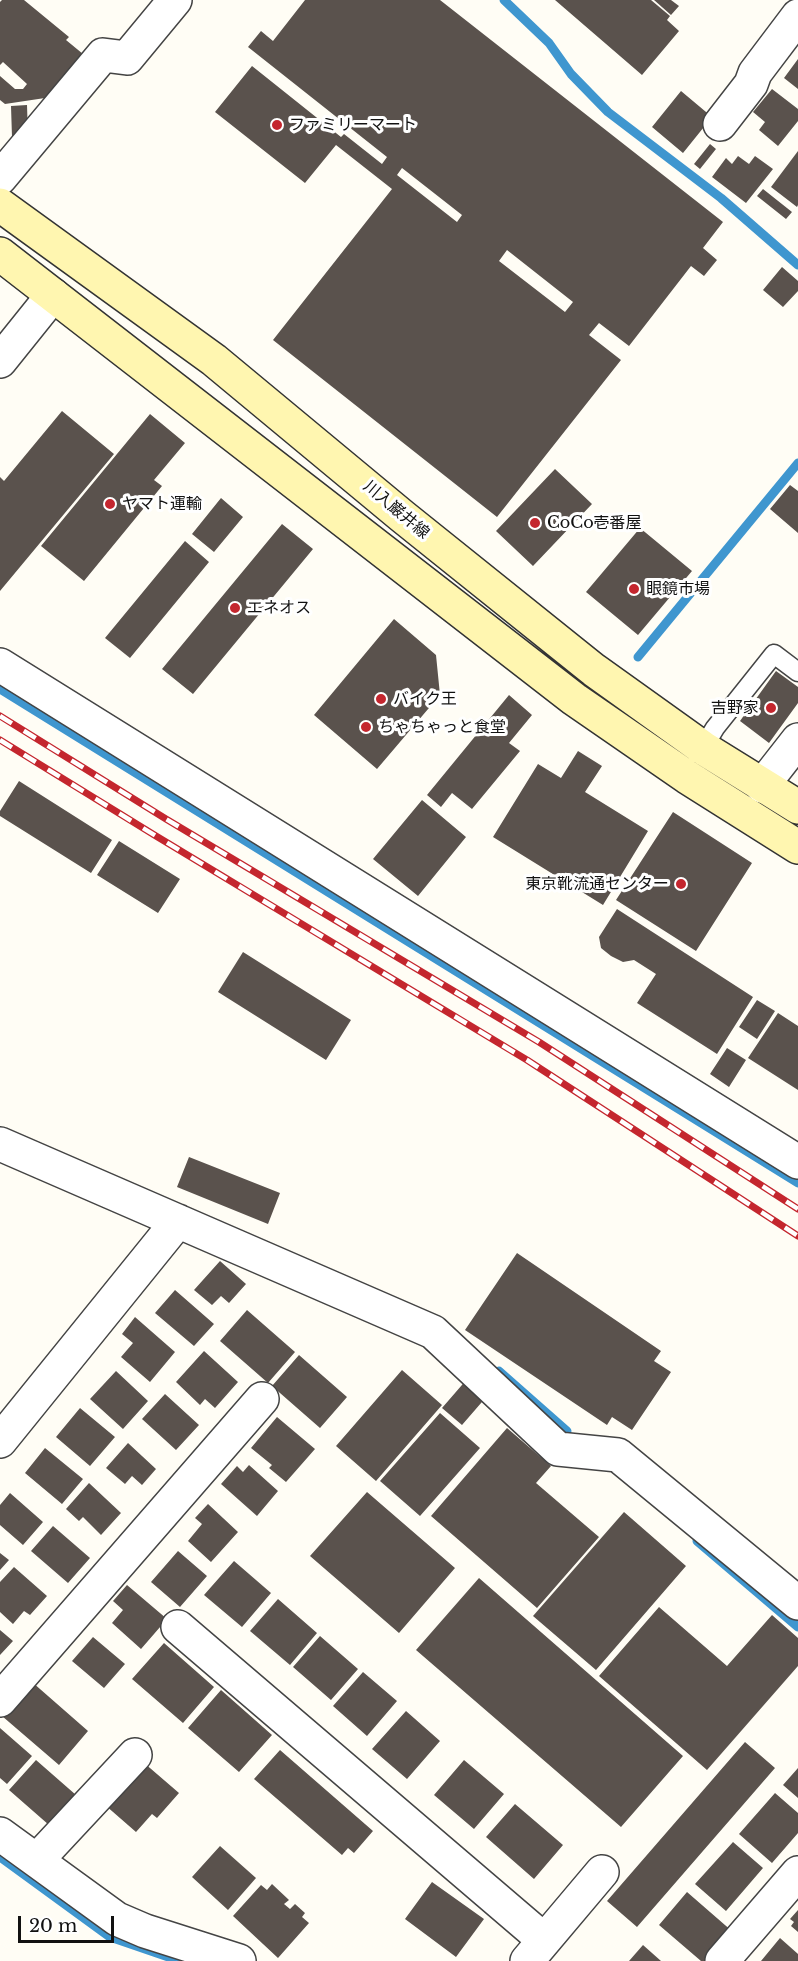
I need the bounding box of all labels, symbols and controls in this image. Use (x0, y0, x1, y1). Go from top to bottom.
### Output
place label: ファミリーマート (289, 115, 417, 135)
marker: ファミリーマート (270, 118, 284, 132)
street label: 川入巌井線 (359, 477, 433, 543)
place label: ヤマト運輸 (122, 494, 202, 514)
marker: ヤマト運輸 (103, 497, 117, 511)
place label: CoCo壱番屋 (547, 513, 642, 533)
marker: CoCo壱番屋 (528, 516, 542, 530)
place label: 眼鏡市場 (646, 579, 710, 599)
marker: 眼鏡市場 (627, 582, 641, 596)
place label: エネオス (247, 598, 311, 618)
marker: エネオス (228, 601, 242, 615)
place label: バイク王 (393, 689, 457, 709)
marker: バイク王 (374, 692, 388, 706)
place label: 吉野家 (711, 698, 759, 718)
marker: 吉野家 (764, 701, 778, 715)
place label: ちゃちゃっと食堂 (378, 717, 506, 737)
marker: ちゃちゃっと食堂 (359, 720, 373, 734)
place label: 東京靴流通センター (525, 874, 669, 894)
marker: 東京靴流通センター (674, 877, 688, 891)
scale bar (21, 1904, 117, 1942)
text: 20 m (29, 1915, 77, 1937)

